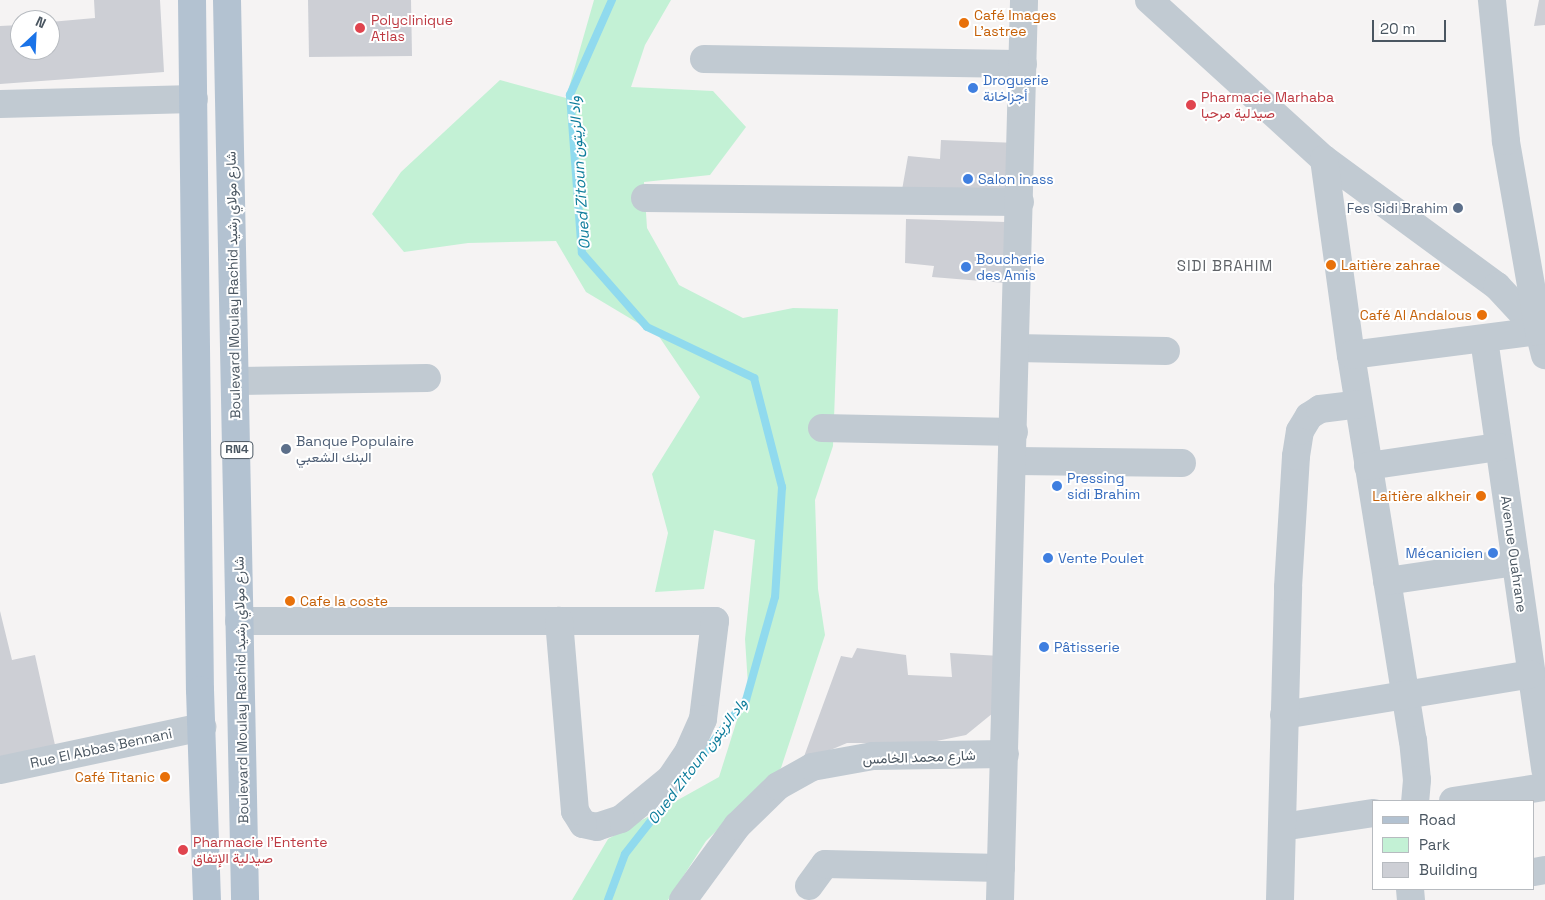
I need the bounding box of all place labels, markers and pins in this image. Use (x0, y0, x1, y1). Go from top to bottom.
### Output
place label: Café Images L'astree (974, 7, 1056, 40)
place label: Polyclinique Atlas (371, 12, 453, 44)
marker: Café Images L'astree (958, 17, 970, 29)
marker: Polyclinique Atlas (353, 21, 367, 35)
place label: Droguerie أجزاخانة (983, 72, 1049, 104)
marker: Droguerie أجزاخانة (967, 82, 979, 94)
place label: Pharmacie Marhaba صيدلية مرحبا (1201, 89, 1334, 121)
marker: Pharmacie Marhaba صيدلية مرحبا (1185, 99, 1197, 111)
place label: Salon inass (978, 171, 1054, 187)
marker: Salon inass (962, 173, 974, 185)
place label: Fes Sidi Brahim (1347, 200, 1448, 216)
marker: Fes Sidi Brahim (1452, 202, 1464, 214)
place label: Boucherie des Amis (976, 251, 1045, 284)
place label: Laitière zahrae (1341, 257, 1440, 273)
marker: Laitière zahrae (1325, 259, 1337, 271)
marker: Boucherie des Amis (960, 261, 972, 273)
place label: Café Al Andalous (1359, 307, 1472, 323)
marker: Café Al Andalous (1476, 309, 1488, 321)
place label: Banque Populaire البنك الشعبي (296, 433, 414, 466)
marker: Banque Populaire البنك الشعبي (280, 443, 292, 455)
place label: Pressing sidi Brahim (1067, 470, 1140, 502)
marker: Pressing sidi Brahim (1051, 480, 1063, 492)
place label: Laitière alkheir (1372, 488, 1471, 504)
marker: Laitière alkheir (1475, 490, 1487, 502)
place label: Mécanicien (1405, 545, 1483, 561)
marker: Mécanicien (1487, 547, 1499, 559)
place label: Vente Poulet (1058, 550, 1144, 566)
marker: Vente Poulet (1042, 552, 1054, 564)
place label: Cafe la coste (300, 593, 388, 609)
marker: Cafe la coste (284, 595, 296, 607)
place label: Pâtisserie (1054, 639, 1120, 655)
marker: Pâtisserie (1038, 641, 1050, 653)
place label: Café Titanic (74, 769, 155, 785)
marker: Café Titanic (159, 771, 171, 783)
place label: Pharmacie l'Entente صيدلية الإتفاق (193, 834, 327, 866)
marker: Pharmacie l'Entente صيدلية الإتفاق (177, 844, 189, 856)

